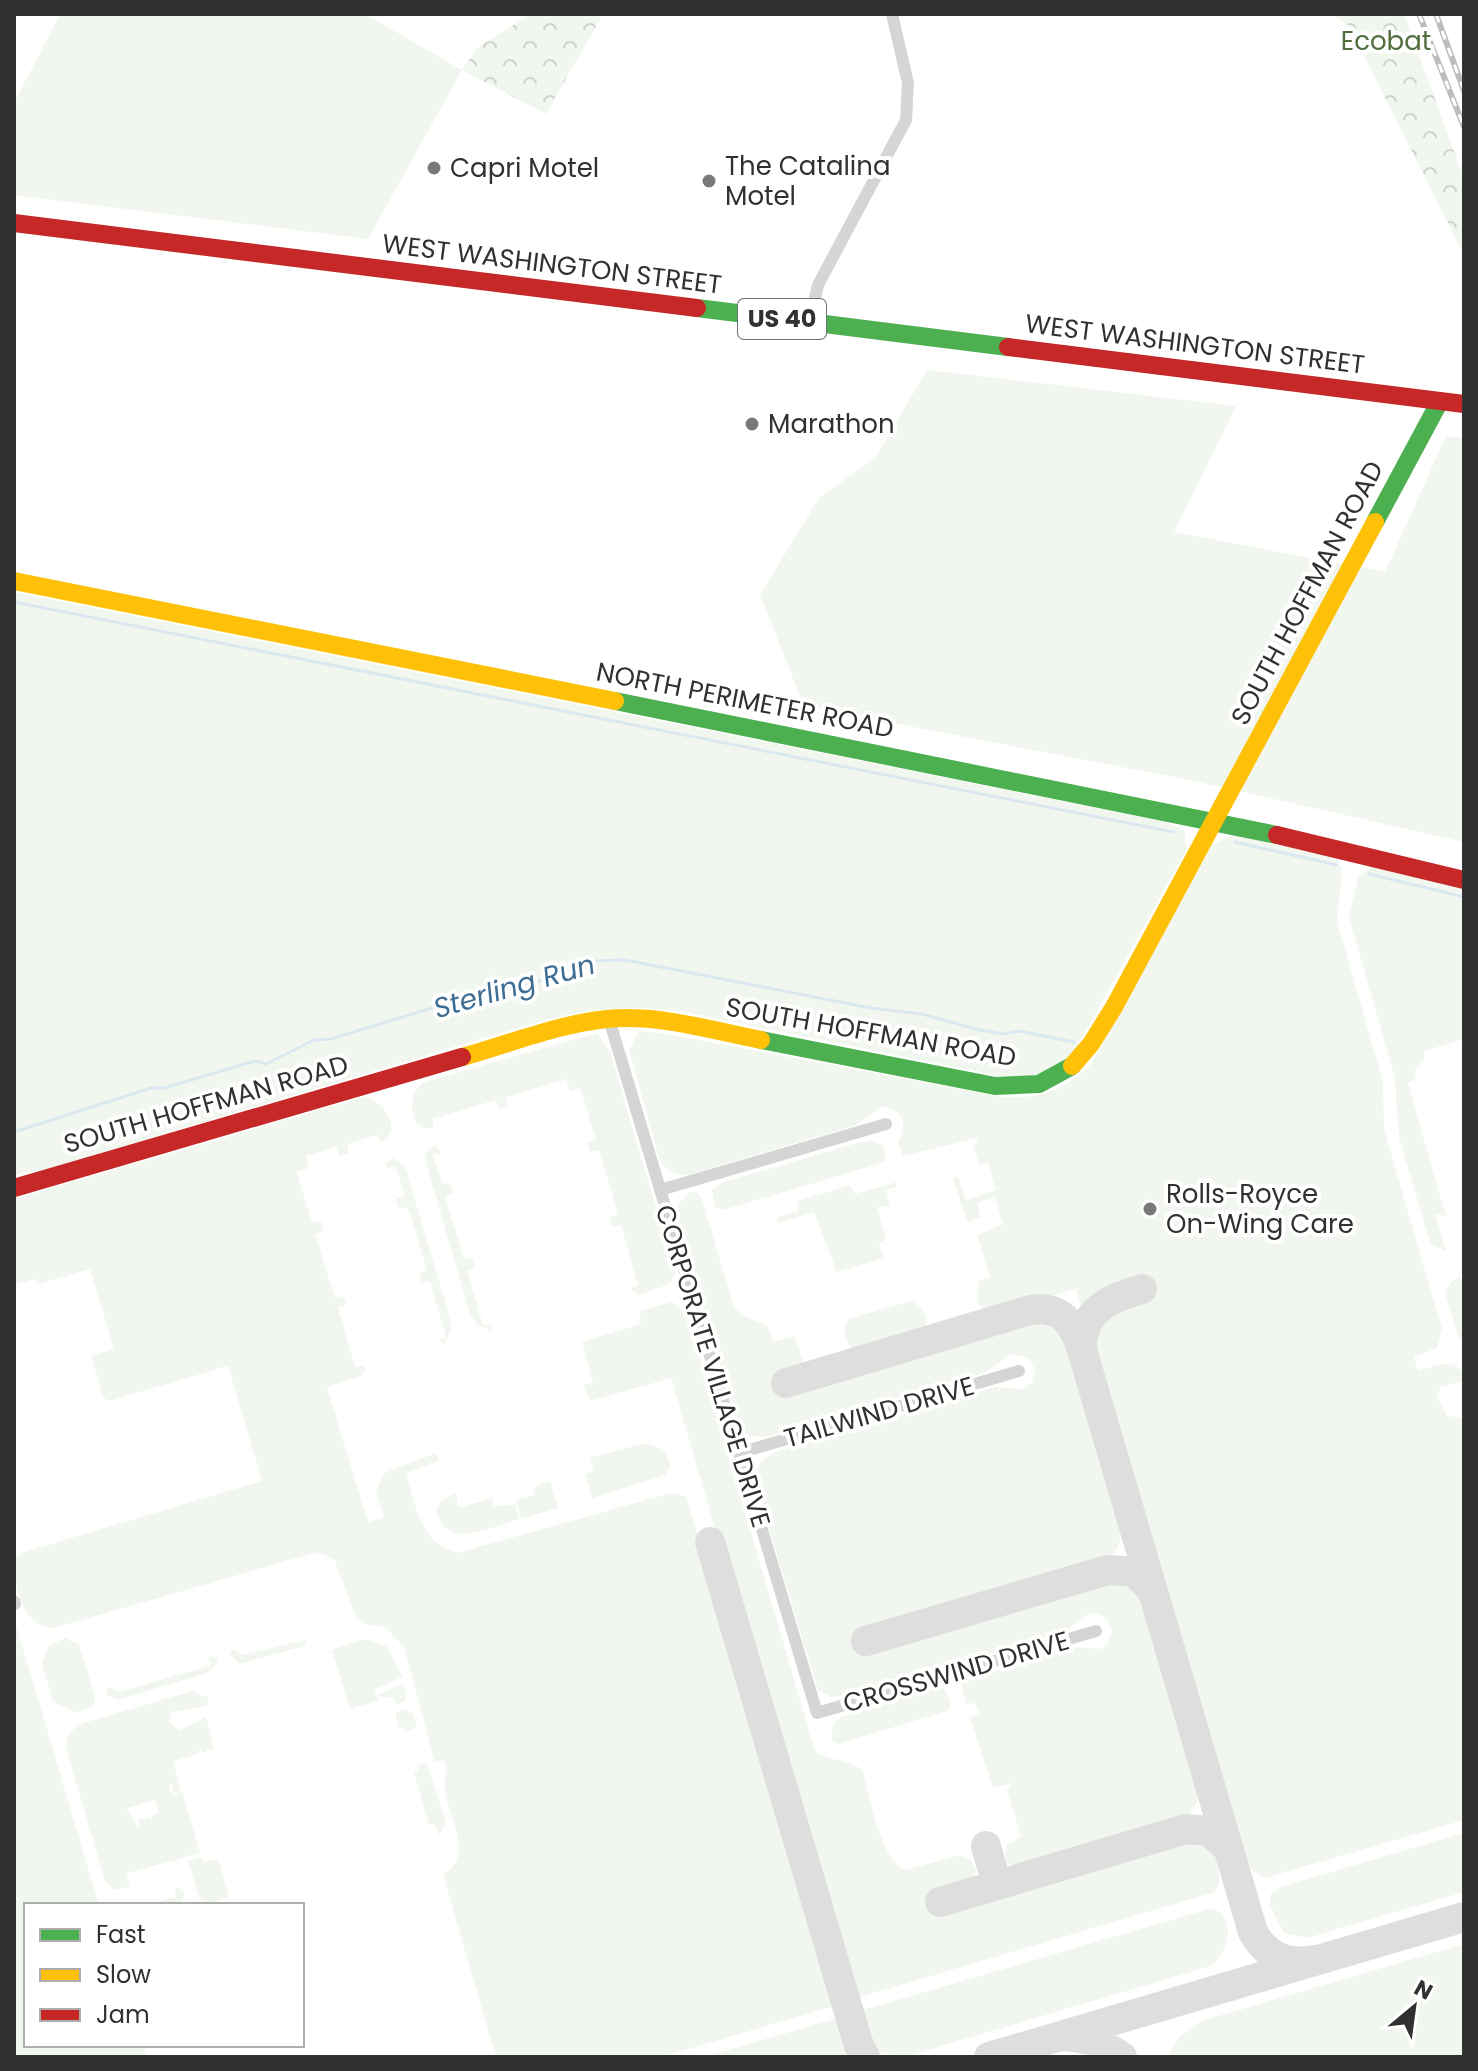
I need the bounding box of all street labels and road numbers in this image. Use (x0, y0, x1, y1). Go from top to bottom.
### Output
street label: WEST WASHINGTON STREET (380, 225, 724, 303)
road number: US 40 (738, 299, 826, 339)
street label: WEST WASHINGTON STREET (1023, 305, 1367, 383)
street label: SOUTH HOFFMAN ROAD (1222, 455, 1392, 731)
street label: NORTH PERIMETER ROAD (593, 654, 897, 746)
street label: SOUTH HOFFMAN ROAD (723, 989, 1019, 1075)
street label: SOUTH HOFFMAN ROAD (60, 1046, 352, 1162)
street label: CORPORATE VILLAGE DRIVE (647, 1200, 779, 1532)
street label: TAILWIND DRIVE (780, 1368, 978, 1456)
street label: CROSSWIND DRIVE (839, 1622, 1073, 1722)

